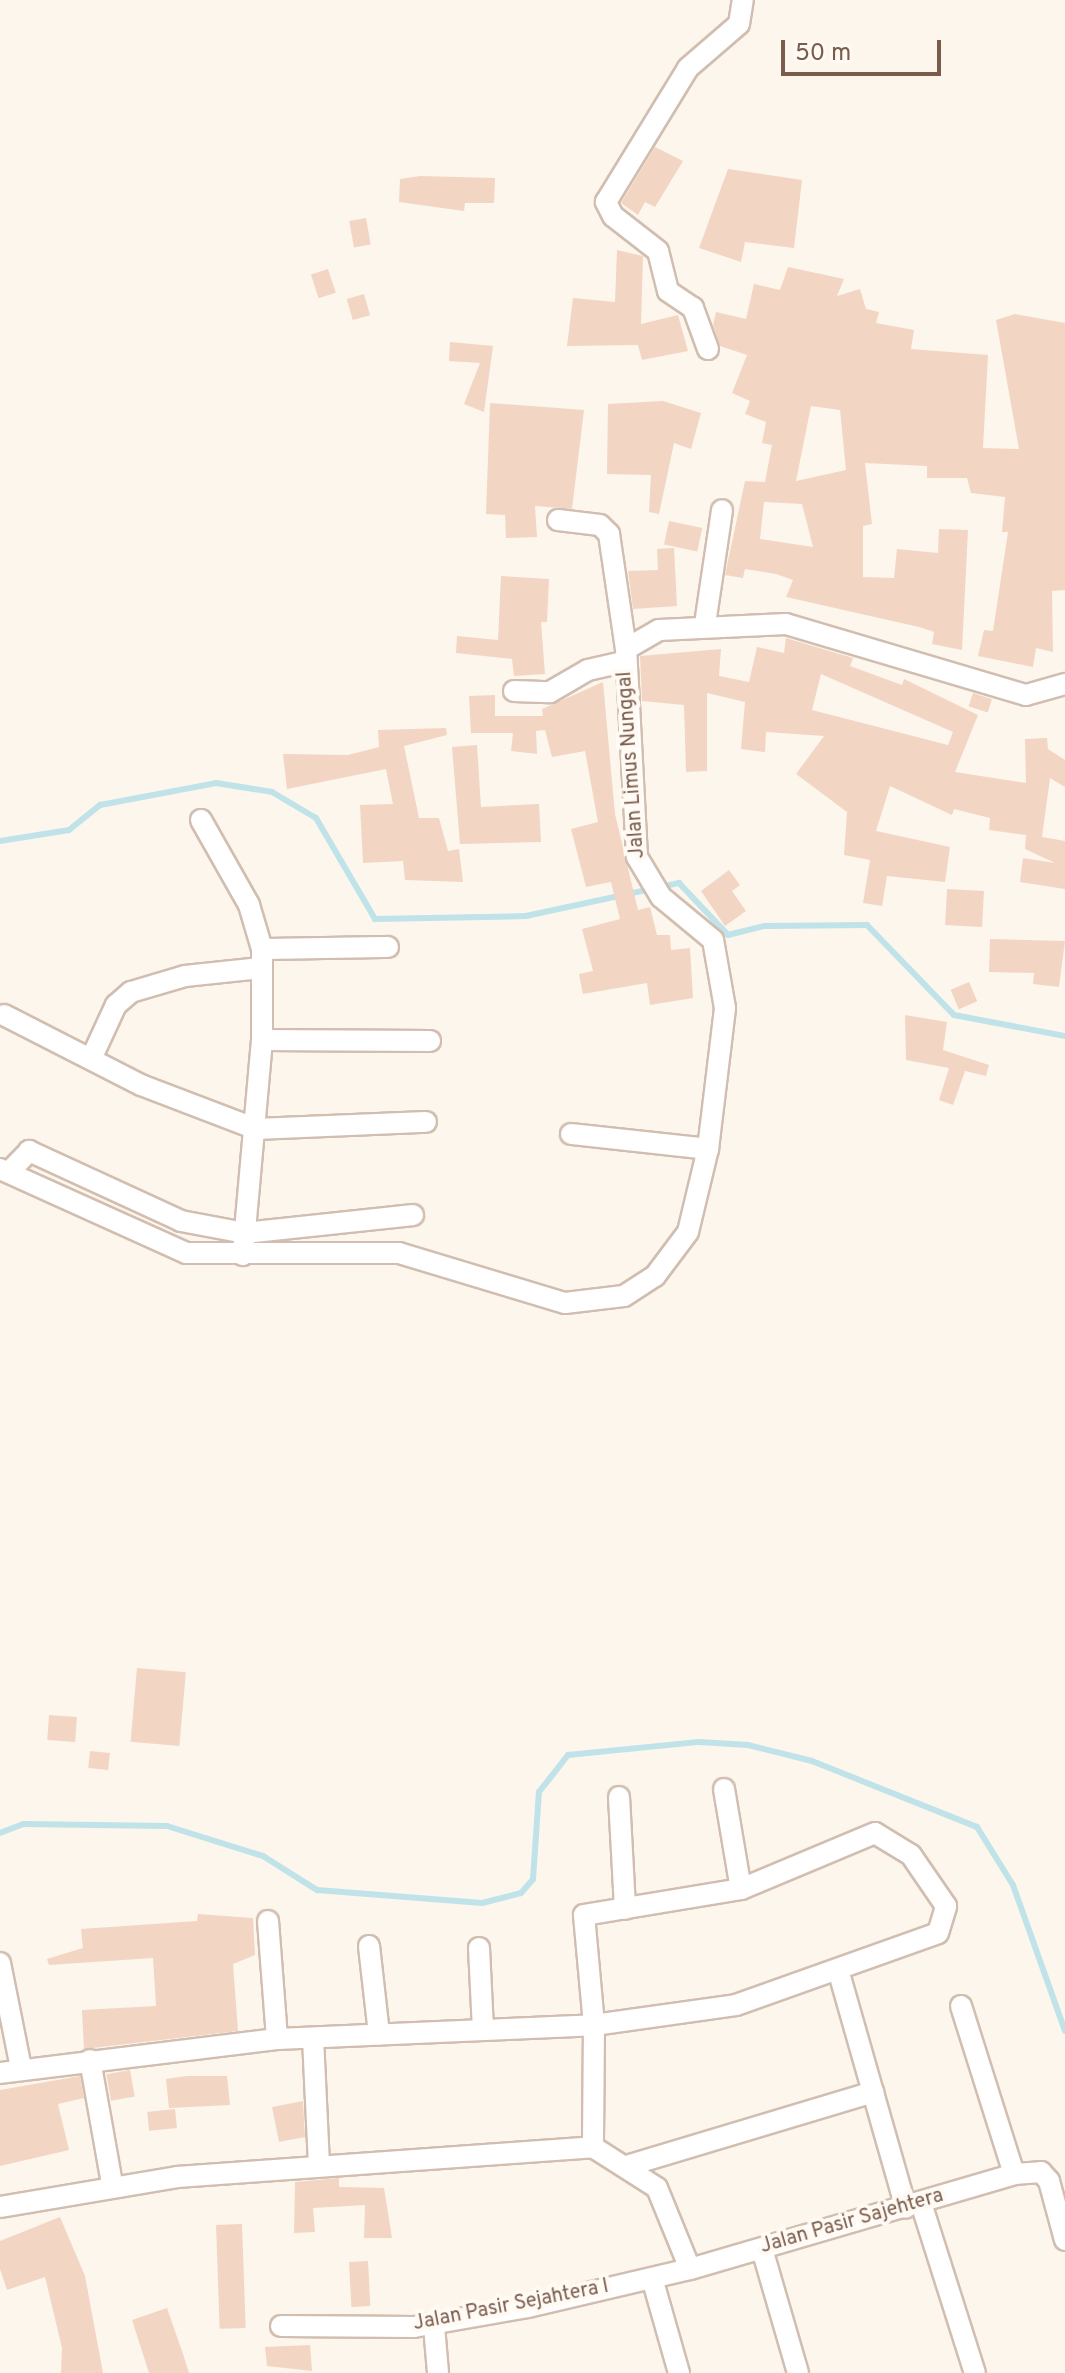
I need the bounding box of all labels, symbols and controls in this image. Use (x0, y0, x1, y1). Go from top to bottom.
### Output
scale bar (785, 24, 945, 74)
text: 50 m (795, 39, 851, 69)
street label: Jalan Limus Nunggal (613, 671, 651, 859)
street label: Jalan Pasir Sajehtera (758, 2184, 946, 2260)
street label: Jalan Pasir Sejahtera I (411, 2275, 611, 2337)

